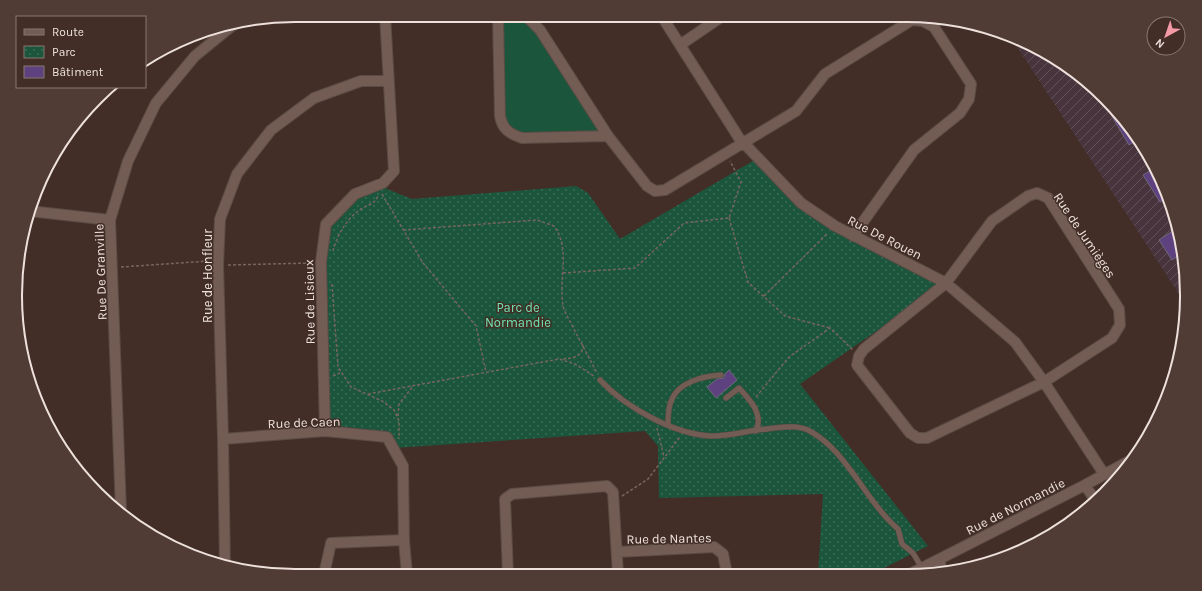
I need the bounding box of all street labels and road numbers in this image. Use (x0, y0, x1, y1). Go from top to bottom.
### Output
street label: Rue de Jumièges (1050, 190, 1119, 281)
street label: Rue De Rouen (845, 212, 924, 263)
street label: Rue De Granville (91, 223, 110, 320)
street label: Rue de Honfleur (200, 229, 215, 323)
street label: Rue de Lisieux (301, 259, 318, 345)
street label: Rue de Caen (267, 414, 341, 431)
street label: Rue de Normandie (963, 475, 1068, 538)
street label: Rue de Nantes (626, 530, 712, 547)

